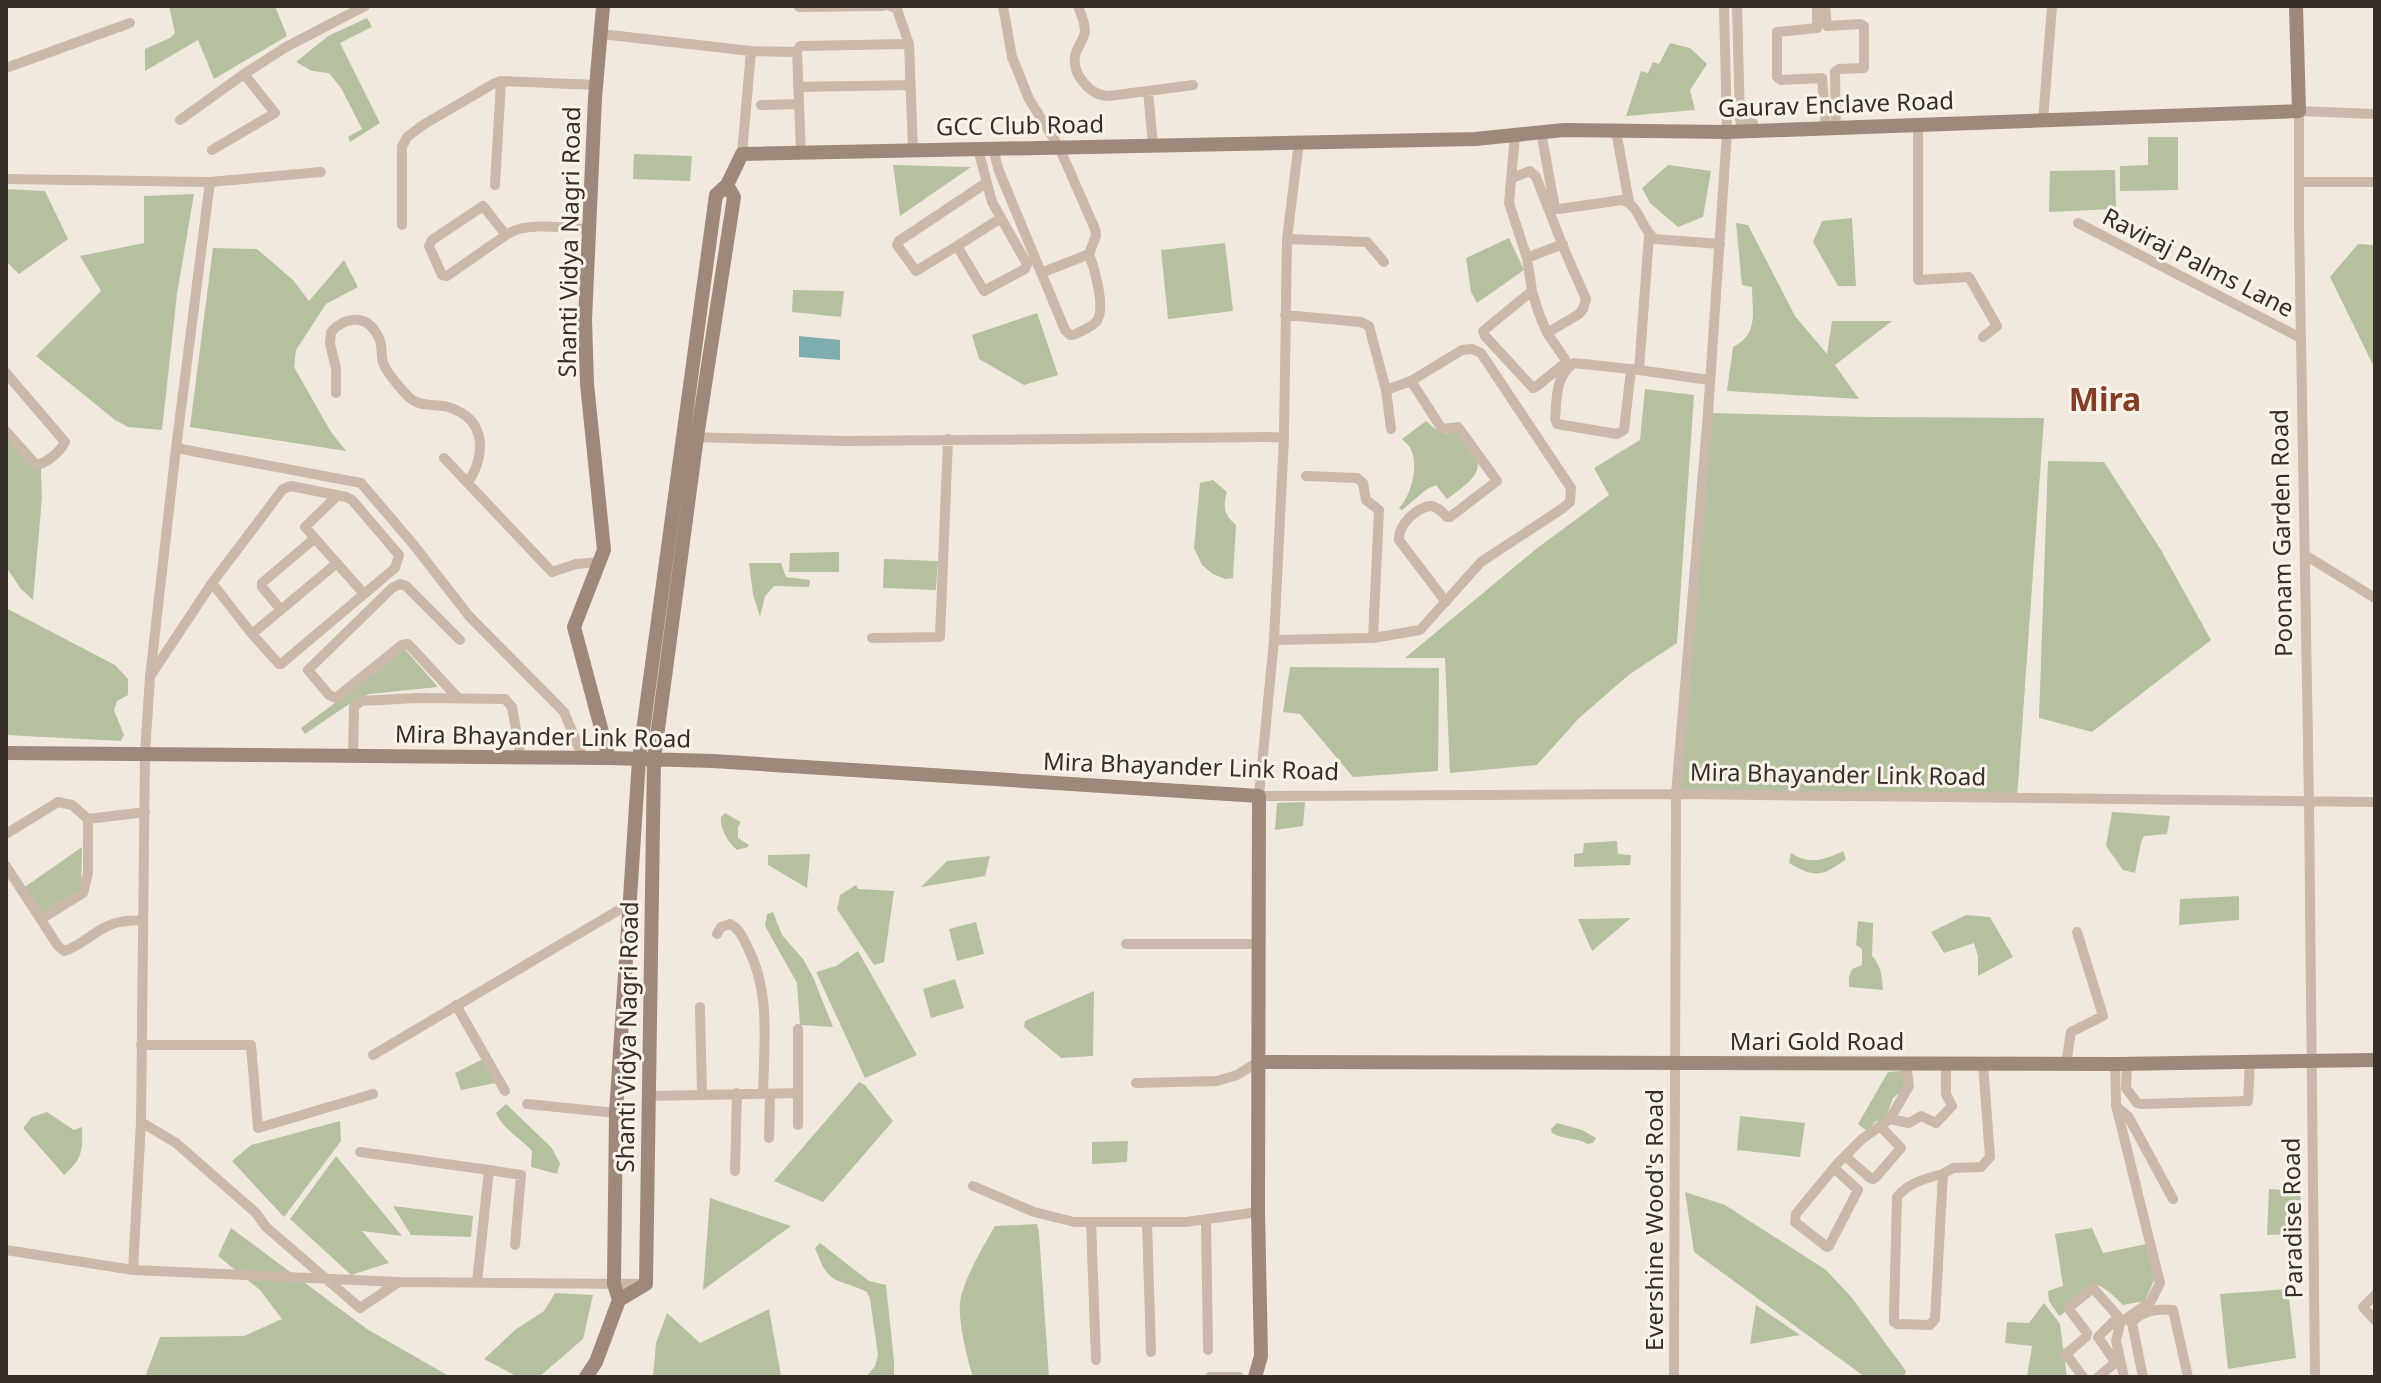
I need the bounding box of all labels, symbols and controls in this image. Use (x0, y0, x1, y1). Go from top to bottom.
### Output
street label: Gaurav Enclave Road (1717, 83, 1954, 124)
street label: Shanti Vidya Nagri Road (550, 106, 587, 378)
street label: GCC Club Road (935, 107, 1104, 142)
street label: Raviraj Palms Lane (2097, 199, 2300, 324)
district label: Mira (2069, 377, 2141, 420)
street label: Poonam Garden Road (2262, 409, 2299, 657)
street label: Mira Bhayander Link Road (395, 716, 691, 755)
street label: Mira Bhayander Link Road (1042, 744, 1340, 787)
street label: Mira Bhayander Link Road (1690, 754, 1986, 793)
street label: Shanti Vidya Nagri Road (608, 901, 645, 1173)
street label: Mari Gold Road (1730, 1024, 1904, 1057)
street label: Evershine Wood's Road (1637, 1089, 1670, 1351)
street label: Paradise Road (2274, 1137, 2309, 1299)

